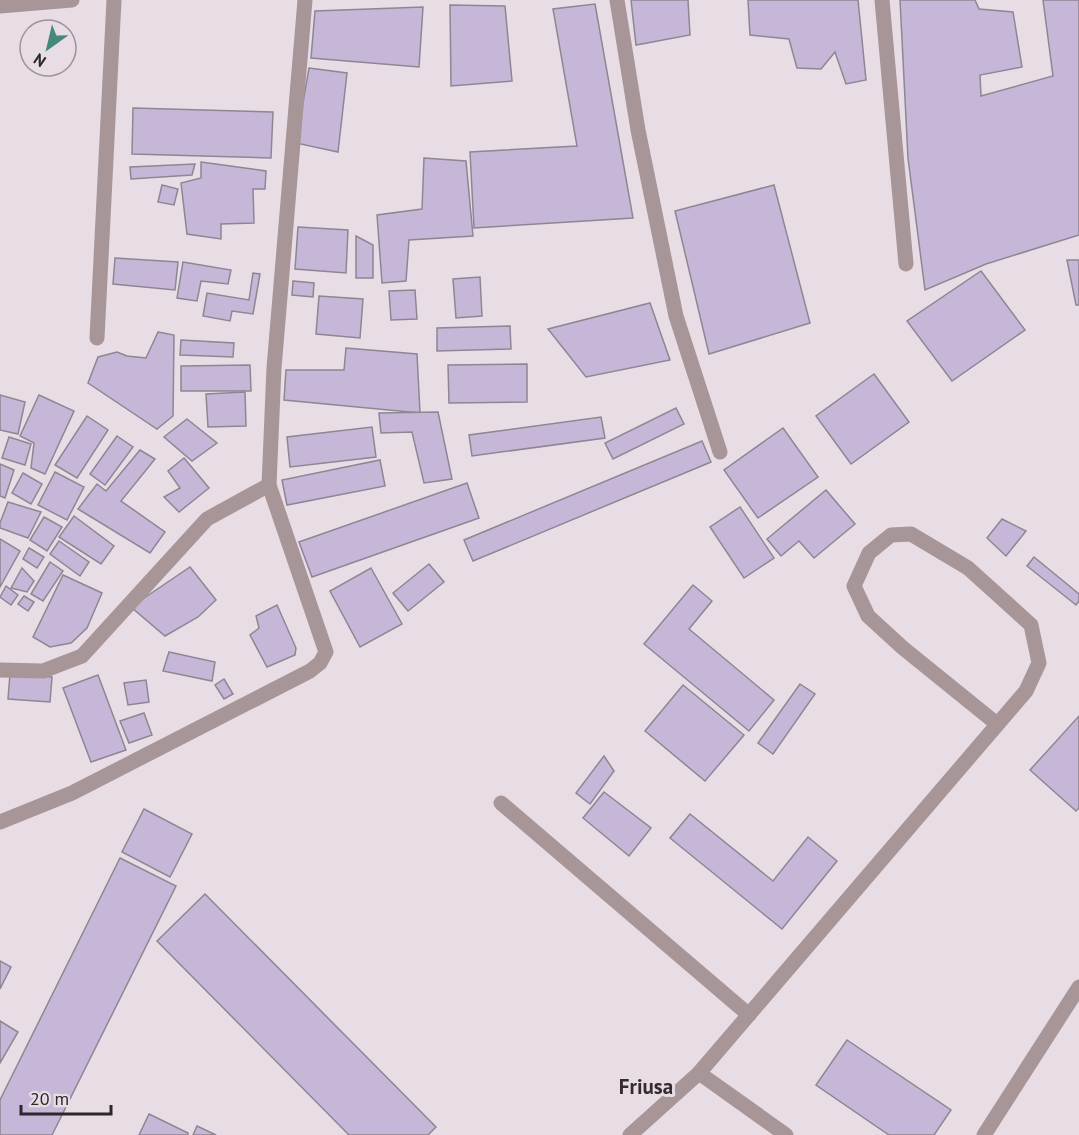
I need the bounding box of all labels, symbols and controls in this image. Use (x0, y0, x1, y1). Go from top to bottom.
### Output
north arrow (18, 18, 78, 78)
text: N (30, 49, 50, 72)
district label: Friusa (619, 1073, 673, 1100)
scale bar (21, 1078, 111, 1116)
text: 20 m (30, 1087, 69, 1110)

